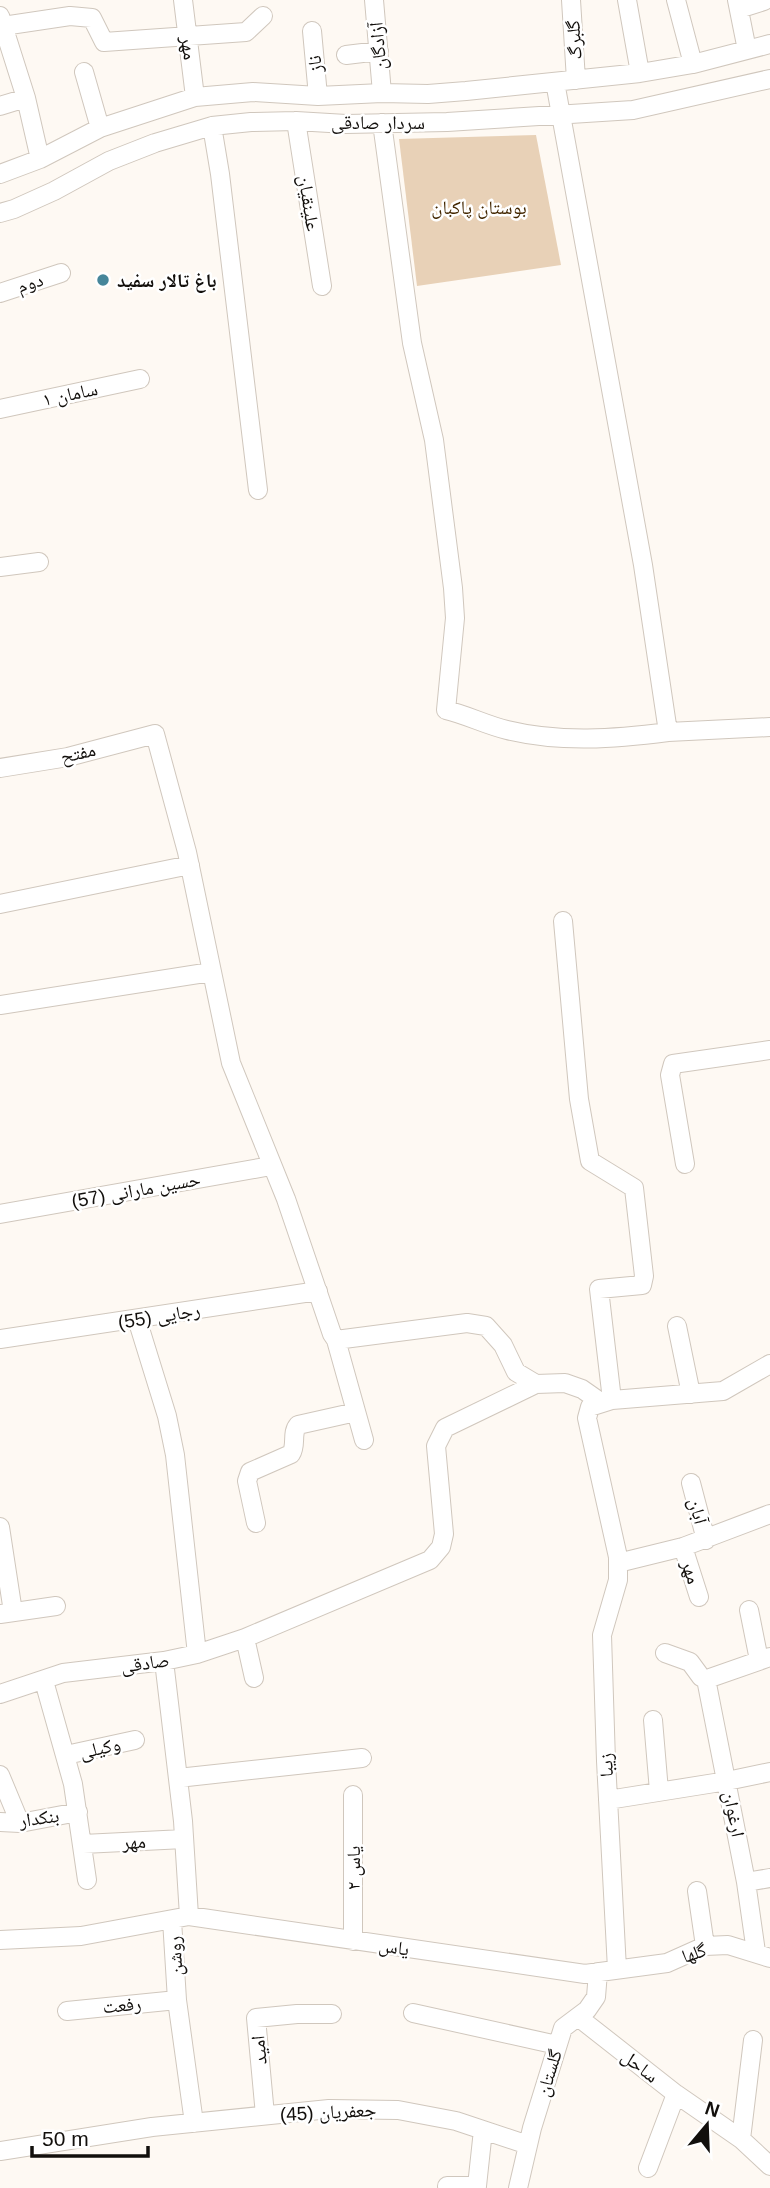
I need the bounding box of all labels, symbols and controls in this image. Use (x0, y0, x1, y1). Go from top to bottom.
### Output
street label: گلبرگ (562, 19, 587, 60)
street label: آزادگان (365, 20, 392, 71)
street label: مهر (176, 34, 201, 61)
street label: ناز (304, 54, 327, 75)
street label: سردار صادقی (331, 112, 425, 134)
street label: علینقیان (293, 173, 324, 233)
park label: بوستان پاکبان (431, 197, 527, 219)
street label: دوم (14, 269, 47, 300)
place label: باغ تالار سفید (117, 270, 216, 293)
marker: باغ تالار سفید (95, 272, 111, 288)
street label: سامان ۱ (41, 378, 100, 411)
street label: مفتح (58, 739, 98, 769)
street label: حسین مارانی (57) (70, 1168, 202, 1213)
street label: رجایی (55) (116, 1299, 202, 1334)
street label: آبان (684, 1496, 712, 1527)
street label: مهر (676, 1557, 705, 1587)
street label: صادقی (119, 1649, 171, 1678)
street label: وکیلی (78, 1733, 123, 1764)
street label: زیبا (595, 1752, 618, 1777)
street label: ارغوان (718, 1789, 749, 1839)
street label: بنکدار (17, 1805, 61, 1832)
street label: مهر (121, 1831, 146, 1854)
street label: یاس ۲ (343, 1846, 365, 1890)
street label: یاس (377, 1934, 411, 1961)
street label: روشن (163, 1935, 188, 1977)
street label: گلها (679, 1939, 709, 1968)
street label: رفعت (102, 1993, 142, 2018)
street label: امید (247, 2035, 271, 2065)
street label: ساحل (617, 2045, 662, 2088)
street label: گلستان (532, 2047, 567, 2099)
north arrow (672, 2090, 742, 2160)
text: N (702, 2097, 722, 2122)
street label: جعفریان (45) (279, 2099, 377, 2126)
scale bar (32, 2114, 147, 2158)
text: 50 m (42, 2127, 89, 2150)

